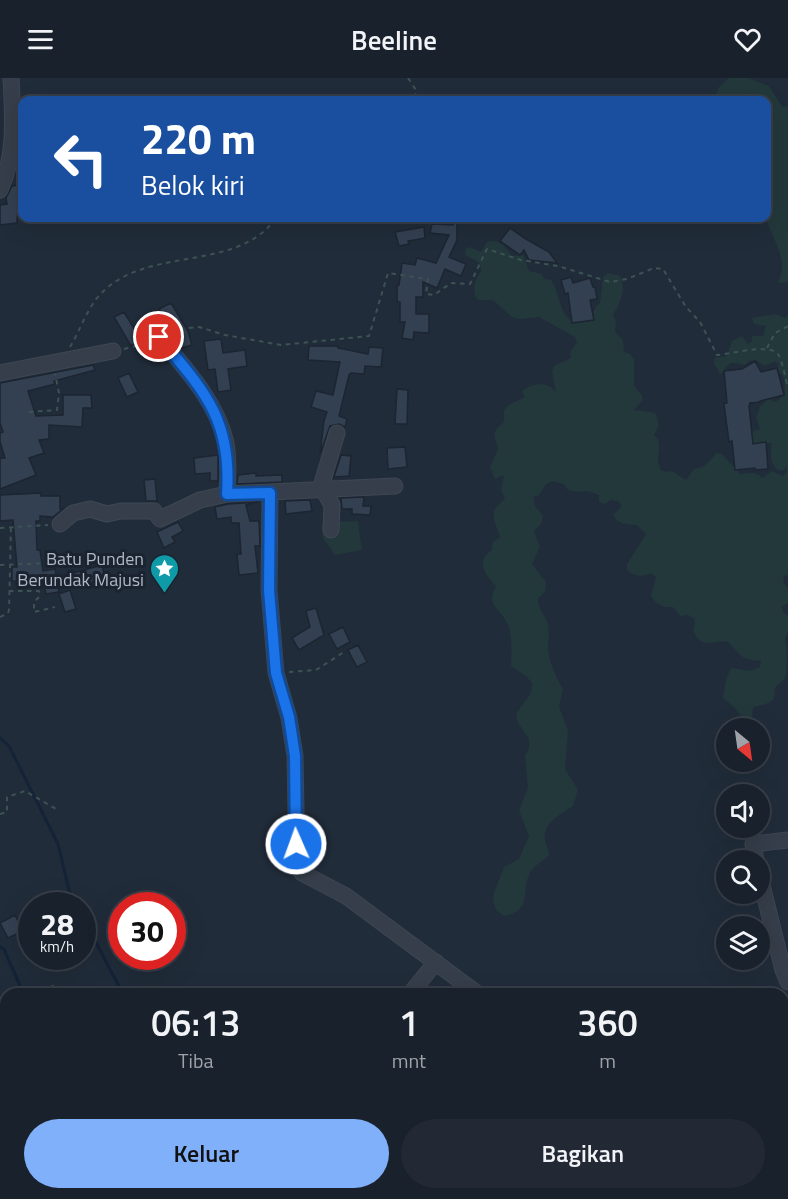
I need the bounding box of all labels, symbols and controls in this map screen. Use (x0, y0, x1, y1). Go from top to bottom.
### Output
text: Beeline (351, 19, 437, 60)
icon: menu (24, 23, 57, 56)
icon: heart (731, 23, 764, 56)
text: 220 m (141, 106, 256, 170)
icon: left (42, 120, 120, 198)
text: Belok kiri (141, 164, 245, 205)
pin (133, 311, 184, 362)
icon: arrive (142, 320, 175, 353)
place label: Batu Punden Berundak Majusi (17, 545, 144, 593)
place icon: Batu Punden Berundak Majusi (149, 552, 181, 594)
north arrow (716, 718, 770, 772)
map controls (716, 718, 770, 970)
button: sound (716, 784, 770, 838)
position arrow (264, 812, 328, 876)
button: search (716, 850, 770, 904)
speed limit sign: 30 (108, 892, 186, 970)
text: 28 (40, 901, 74, 947)
button: layers (716, 916, 770, 970)
text: km/h (40, 935, 74, 958)
text: 06:13 (151, 995, 240, 1050)
text: 1 (399, 995, 419, 1050)
text: 360 (577, 995, 638, 1050)
text: Tiba (178, 1045, 214, 1076)
text: mnt (392, 1045, 426, 1076)
text: m (599, 1045, 616, 1076)
button: Keluar (24, 1119, 389, 1188)
button: Bagikan (401, 1119, 765, 1188)

